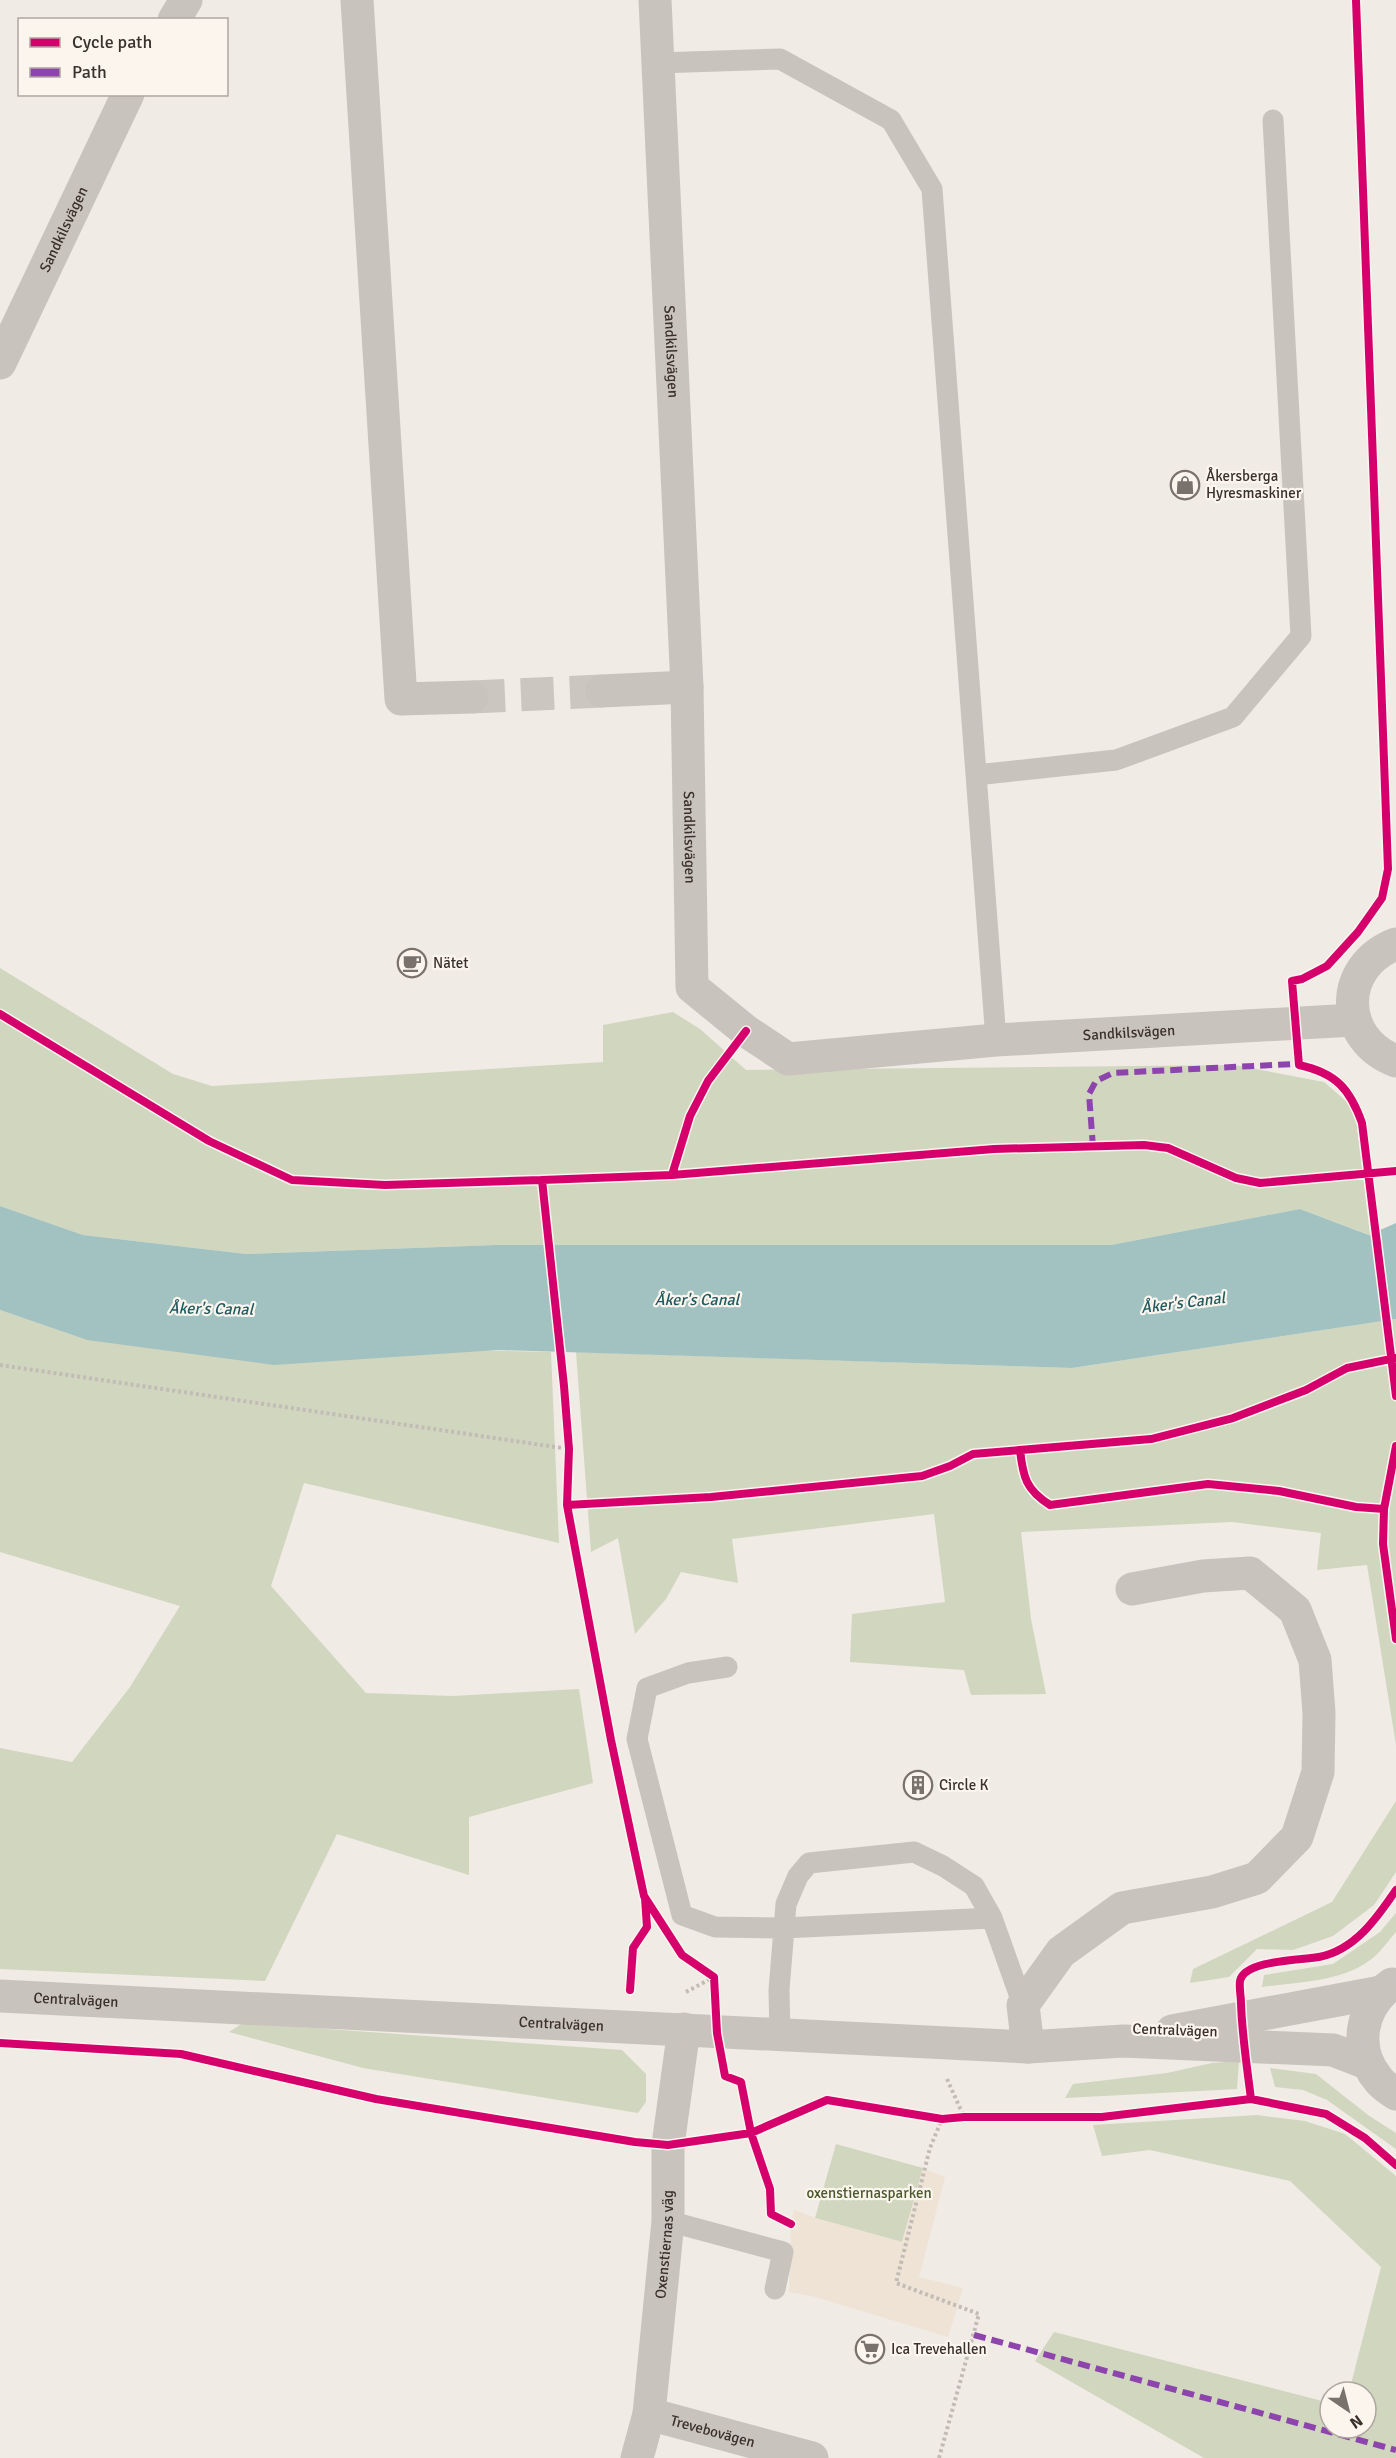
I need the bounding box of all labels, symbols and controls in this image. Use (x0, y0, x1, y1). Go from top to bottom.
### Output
legend (18, 18, 228, 96)
text: Cycle path (72, 31, 152, 53)
text: Path (72, 61, 107, 83)
street label: Sandkilsvägen (36, 184, 92, 275)
street label: Sandkilsvägen (660, 305, 683, 398)
place label: Åkersberga Hyresmaskiner (1206, 467, 1302, 502)
shop icon: Åkersberga Hyresmaskiner (1169, 469, 1201, 501)
street label: Sandkilsvägen (680, 791, 699, 884)
cafe icon: Nätet (396, 947, 428, 979)
place label: Nätet (433, 954, 469, 972)
street label: Sandkilsvägen (1082, 1021, 1176, 1044)
water label: Åker's Canal (1140, 1288, 1228, 1318)
water label: Åker's Canal (655, 1290, 740, 1310)
water label: Åker's Canal (169, 1298, 255, 1320)
building icon: Circle K (902, 1769, 934, 1801)
place label: Circle K (939, 1776, 988, 1794)
street label: Centralvägen (33, 1989, 119, 2011)
street label: Centralvägen (518, 2013, 604, 2035)
street label: Centralvägen (1132, 2020, 1218, 2040)
park label: oxenstiernasparken (806, 2184, 932, 2202)
street label: Oxenstiernas väg (651, 2190, 677, 2300)
supermarket icon: Ica Trevehallen (854, 2333, 886, 2365)
place label: Ica Trevehallen (891, 2340, 987, 2358)
north arrow (1318, 2380, 1378, 2440)
text: N (1346, 2410, 1366, 2433)
street label: Trevebovägen (668, 2411, 757, 2451)

